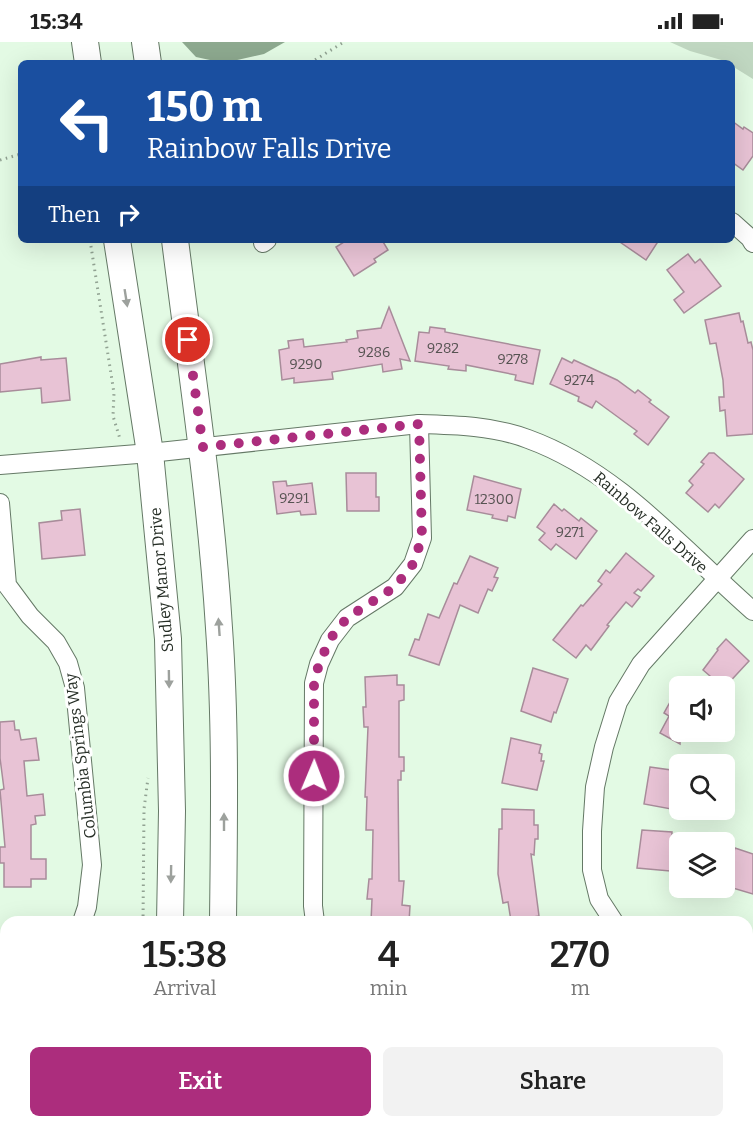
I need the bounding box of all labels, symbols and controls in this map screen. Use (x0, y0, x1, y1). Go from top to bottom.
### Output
text: 15:34 (30, 8, 83, 35)
text: 150 m (147, 82, 262, 132)
icon: left (48, 84, 126, 162)
text: Rainbow Falls Drive (147, 133, 391, 165)
icon: right (112, 198, 145, 231)
text: Then (48, 201, 100, 228)
one-way arrow (122, 288, 131, 307)
pin (162, 314, 213, 365)
icon: arrive (171, 323, 204, 356)
house number: 9282 (427, 340, 459, 357)
house number: 9286 (358, 344, 390, 361)
house number: 9278 (498, 351, 528, 368)
house number: 9290 (290, 356, 323, 373)
house number: 9274 (564, 372, 594, 389)
street label: Rainbow Falls Drive (590, 468, 712, 577)
house number: 9291 (279, 490, 309, 507)
house number: 12300 (474, 491, 514, 508)
street label: Sudley Manor Drive (146, 507, 177, 653)
house number: 9271 (556, 524, 585, 541)
one-way arrow (214, 618, 224, 637)
one-way arrow (164, 670, 174, 689)
street label: Columbia Springs Way (61, 672, 100, 840)
map controls (669, 676, 735, 898)
button: sound (669, 676, 735, 742)
position arrow (282, 744, 346, 808)
button: search (669, 754, 735, 820)
one-way arrow (220, 813, 229, 832)
button: layers (669, 832, 735, 898)
one-way arrow (166, 865, 176, 884)
text: 15:38 (142, 933, 227, 977)
text: 4 (378, 933, 399, 977)
text: 270 (550, 933, 611, 977)
text: Arrival (153, 976, 217, 1000)
text: min (370, 976, 407, 1000)
text: m (571, 976, 590, 1000)
button: Exit (30, 1047, 371, 1116)
button: Share (383, 1047, 723, 1116)

